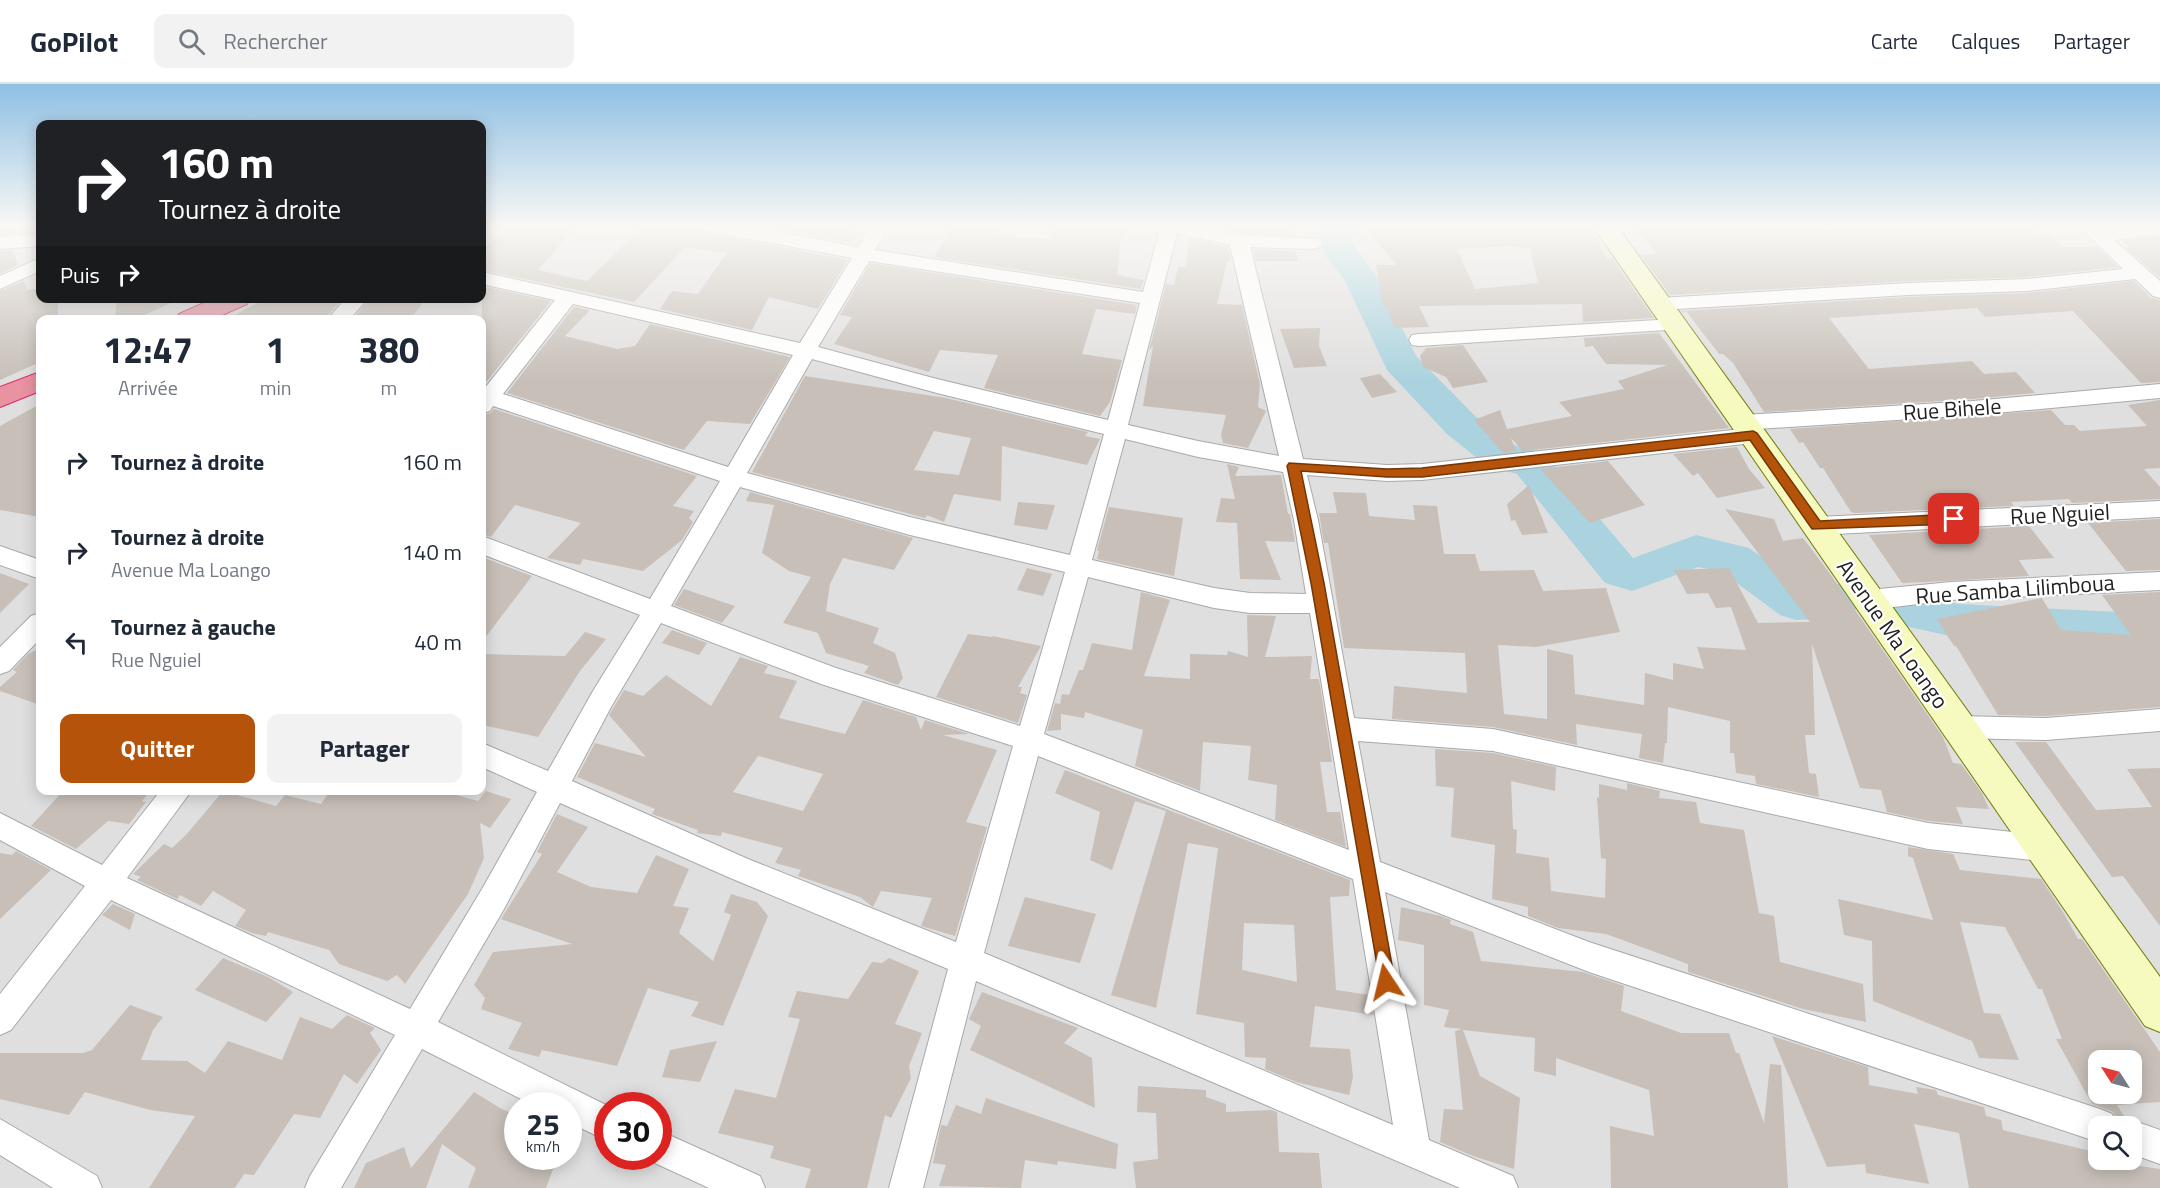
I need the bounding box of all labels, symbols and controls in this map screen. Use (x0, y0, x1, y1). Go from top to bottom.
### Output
search box (154, 14, 574, 68)
text: GoPilot (30, 20, 118, 63)
text: Rechercher (223, 24, 328, 58)
icon: search (175, 25, 208, 58)
text: Carte (1871, 25, 1918, 57)
text: Calques (1951, 25, 2020, 57)
text: Partager (2053, 25, 2130, 57)
text: 160 m (159, 130, 274, 194)
icon: right (60, 144, 138, 222)
text: Tournez à droite (159, 188, 341, 229)
text: Puis (60, 258, 100, 292)
icon: right (112, 258, 145, 291)
text: 12:47 (103, 322, 193, 377)
text: 1 (266, 322, 286, 377)
text: 380 (359, 322, 419, 377)
text: Arrivée (118, 372, 178, 403)
text: min (260, 372, 292, 403)
text: m (380, 372, 397, 403)
street label: Rue Bihele (1902, 389, 2002, 429)
text: Tournez à droite (111, 445, 264, 479)
text: 160 m (402, 445, 462, 479)
icon: right (60, 446, 93, 479)
pin (1928, 493, 1979, 544)
street label: Rue Nguiel (2009, 494, 2111, 534)
icon: arrive (1937, 502, 1970, 535)
text: Tournez à droite (111, 520, 264, 554)
text: 140 m (402, 535, 462, 569)
icon: right (60, 536, 93, 569)
street label: Avenue Ma Loango (1829, 552, 1957, 716)
text: Avenue Ma Loango (111, 554, 271, 585)
street label: Rue Samba Lilimboua (1914, 565, 2116, 613)
text: Tournez à gauche (111, 610, 276, 644)
text: 40 m (414, 625, 462, 659)
icon: left (60, 626, 93, 659)
text: Rue Nguiel (111, 644, 202, 675)
button: Quitter (60, 714, 255, 783)
button: Partager (267, 714, 462, 783)
position arrow (1354, 950, 1418, 1014)
north arrow (2088, 1050, 2142, 1104)
map controls (2088, 1050, 2142, 1170)
speed limit sign: 30 (594, 1092, 672, 1170)
text: 25 (526, 1101, 560, 1147)
button: search (2088, 1116, 2142, 1170)
text: km/h (526, 1135, 560, 1158)

